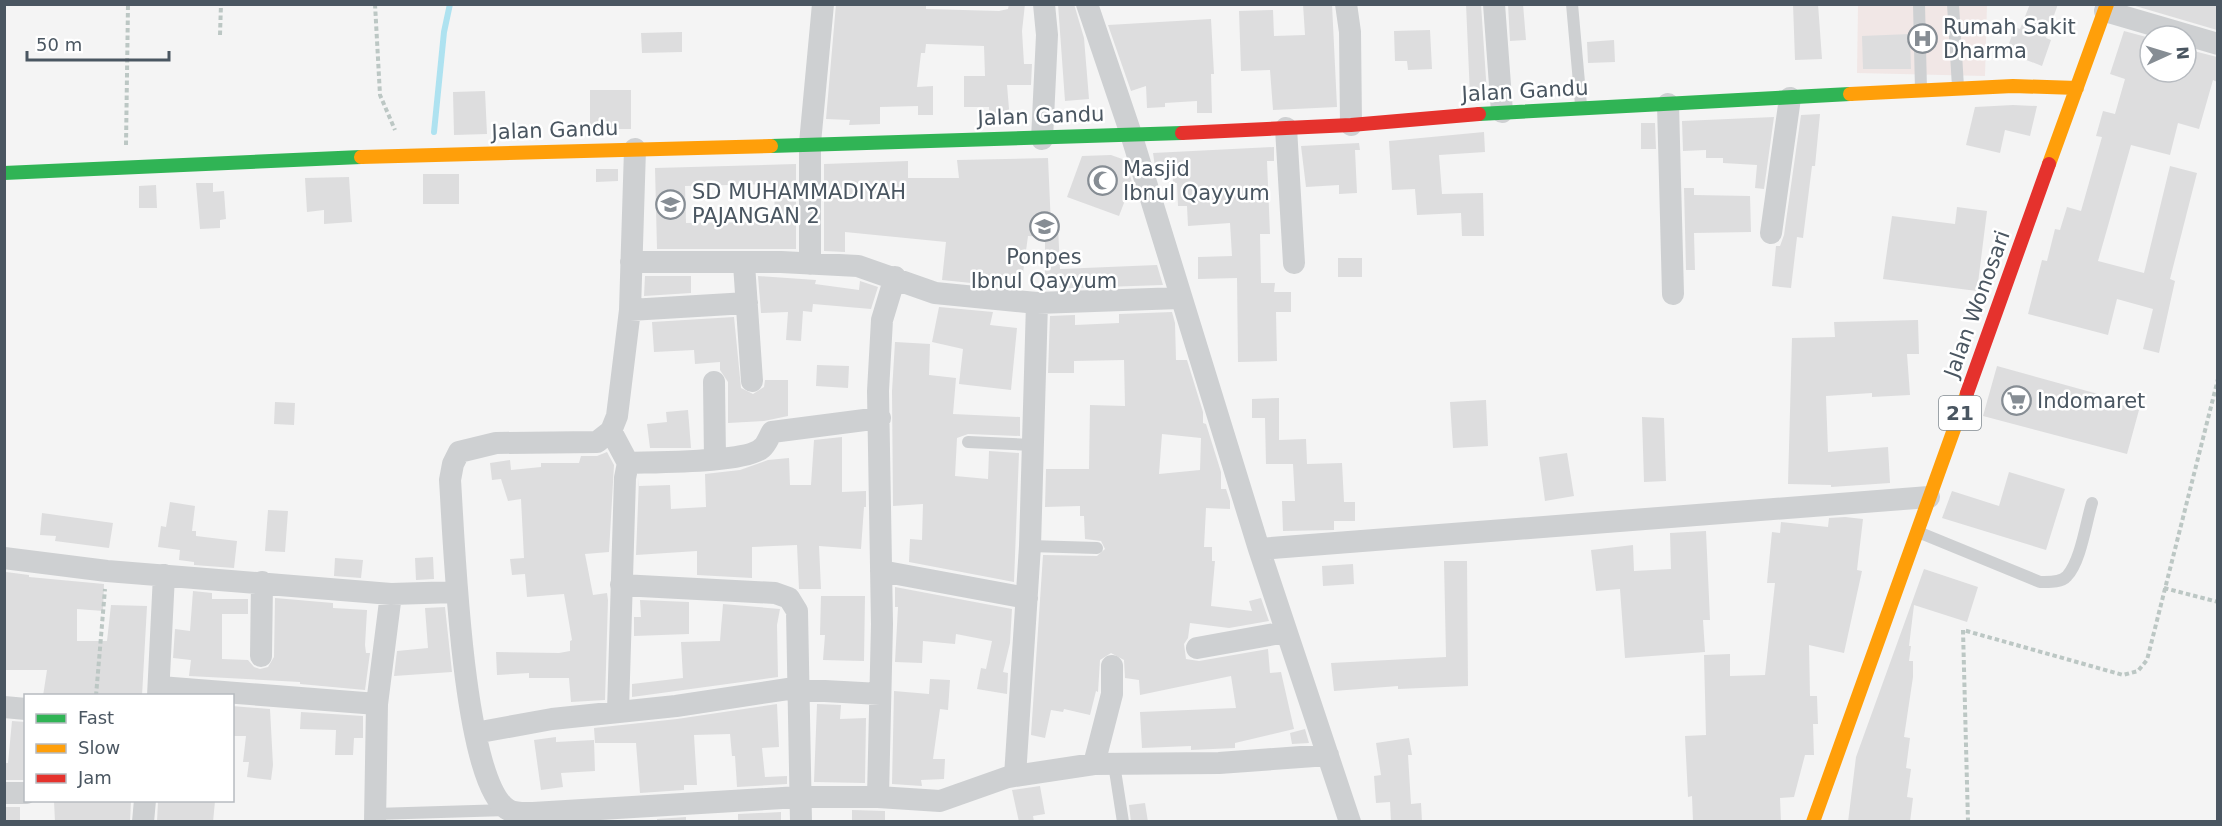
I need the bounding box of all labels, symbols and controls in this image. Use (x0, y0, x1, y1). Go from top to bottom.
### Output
place label: Rumah Sakit Dharma (1943, 15, 2076, 63)
hospital icon: Rumah Sakit Dharma (1906, 23, 1938, 55)
scale bar (27, 24, 170, 62)
north arrow (2138, 24, 2198, 84)
text: 50 m (36, 34, 82, 55)
text: N (2173, 46, 2192, 60)
street label: Jalan Gandu (1459, 76, 1589, 106)
street label: Jalan Gandu (975, 102, 1105, 130)
street label: Jalan Gandu (489, 116, 619, 144)
place label: Masjid Ibnul Qayyum (1123, 157, 1270, 205)
mosque icon: Masjid Ibnul Qayyum (1086, 165, 1118, 197)
place label: SD MUHAMMADIYAH PAJANGAN 2 (692, 180, 906, 228)
school or university icon: SD MUHAMMADIYAH PAJANGAN 2 (655, 188, 687, 220)
school or university icon: Ponpes Ibnul Qayyum (1028, 210, 1060, 242)
street label: Jalan Wonosari (1939, 227, 2015, 383)
place label: Ponpes Ibnul Qayyum (971, 245, 1117, 293)
supermarket icon: Indomaret (2000, 385, 2032, 417)
place label: Indomaret (2037, 389, 2145, 413)
road number: 21 (1939, 396, 1981, 430)
legend (24, 694, 234, 802)
text: Fast (78, 707, 114, 728)
text: Slow (78, 737, 120, 758)
text: Jam (77, 767, 112, 788)

